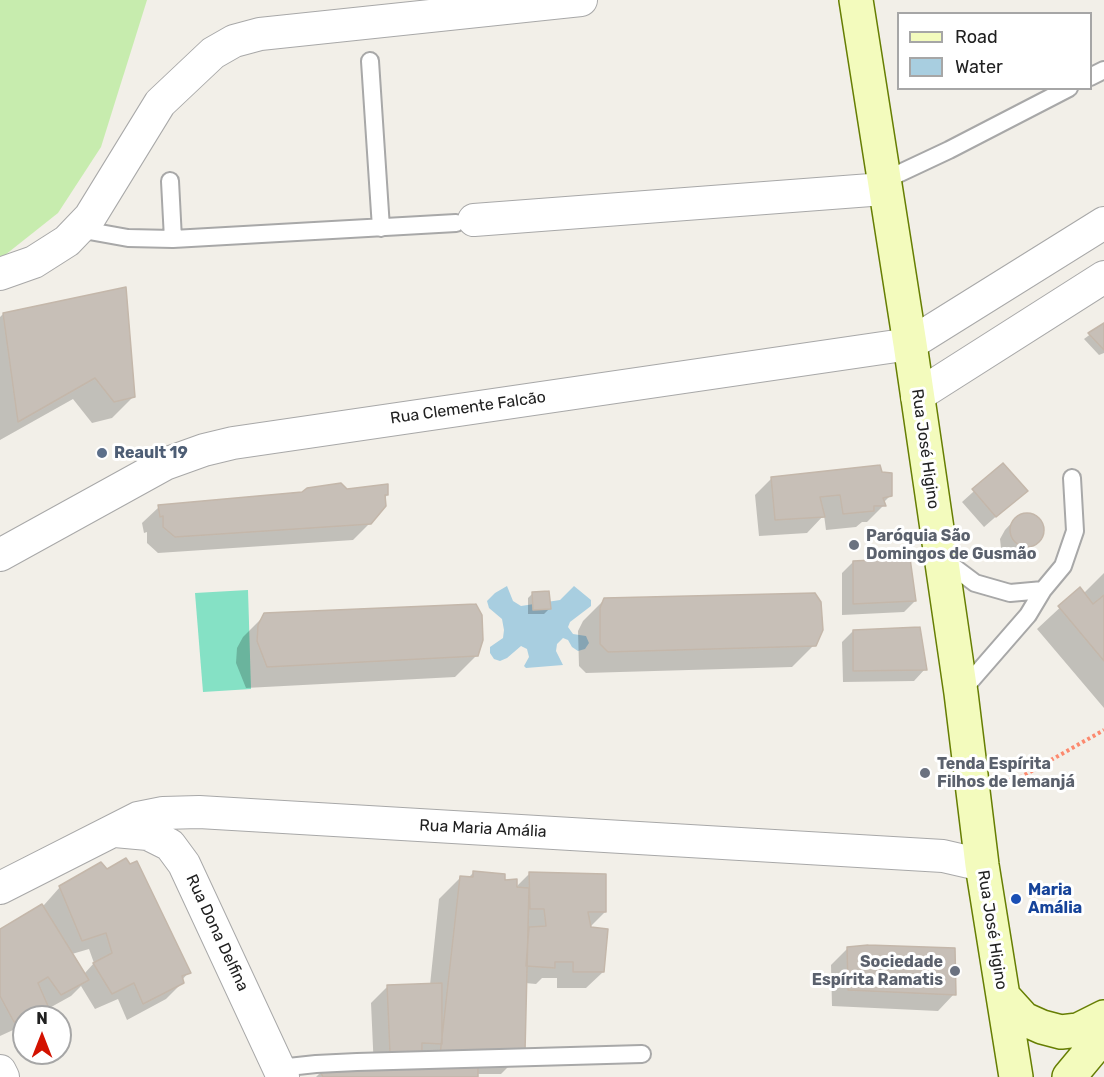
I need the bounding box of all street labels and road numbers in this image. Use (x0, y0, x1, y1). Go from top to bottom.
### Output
street label: Rua Clemente Falcão (389, 388, 547, 428)
street label: Rua José Higino (907, 388, 943, 510)
street label: Rua Maria Amália (419, 816, 547, 842)
street label: Rua José Higino (973, 869, 1011, 991)
street label: Rua Dona Delfina (182, 872, 252, 994)

